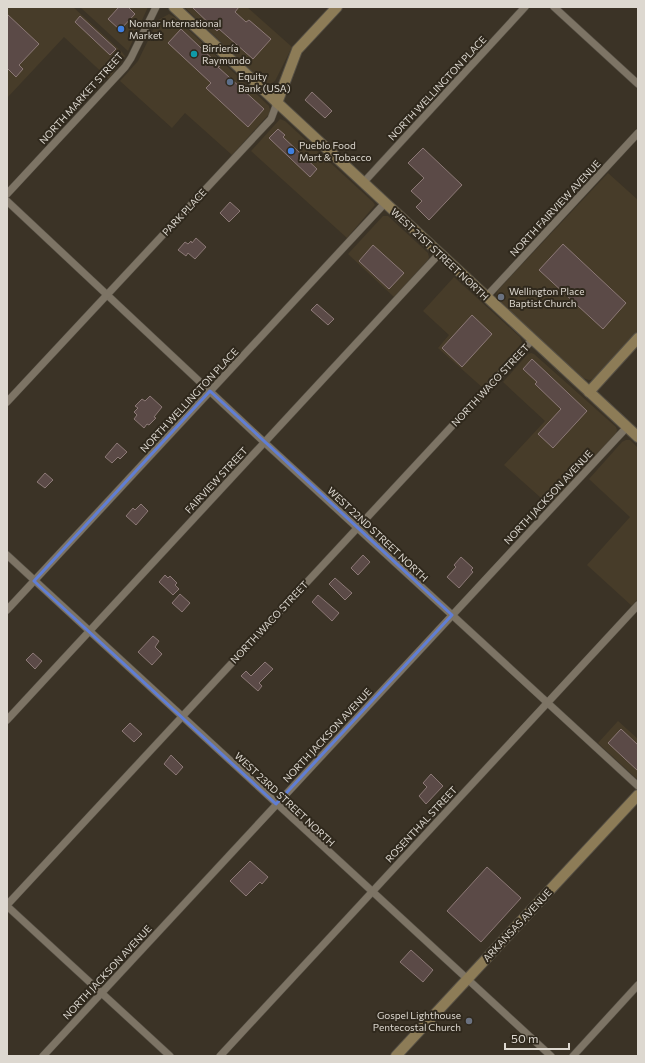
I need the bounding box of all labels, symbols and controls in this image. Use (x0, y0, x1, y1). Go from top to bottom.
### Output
place label: Nomar International Market (129, 17, 221, 41)
marker: Nomar International Market (116, 24, 126, 34)
street label: NORTH WELLINGTON PLACE (385, 33, 489, 143)
place label: Birriería Raymundo (202, 42, 251, 66)
street label: NORTH MARKET STREET (37, 49, 126, 146)
marker: Birriería Raymundo (189, 49, 199, 59)
place label: Equity Bank (USA) (238, 70, 291, 94)
marker: Equity Bank (USA) (225, 77, 235, 87)
place label: Pueblo Food Mart & Tobacco (299, 139, 372, 163)
marker: Pueblo Food Mart & Tobacco (286, 146, 296, 156)
street label: NORTH FAIRVIEW AVENUE (507, 157, 603, 259)
street label: PARK PLACE (159, 186, 209, 238)
street label: WEST 21ST STREET NORTH (389, 206, 491, 302)
place label: Wellington Place Baptist Church (509, 285, 585, 309)
marker: Wellington Place Baptist Church (496, 292, 506, 302)
street label: NORTH WACO STREET (449, 341, 532, 429)
street label: NORTH WELLINGTON PLACE (137, 345, 241, 455)
street label: FAIRVIEW STREET (182, 444, 250, 516)
street label: NORTH JACKSON AVENUE (501, 447, 595, 547)
street label: WEST 22ND STREET NORTH (325, 484, 431, 584)
street label: NORTH WACO STREET (228, 578, 311, 666)
street label: NORTH JACKSON AVENUE (280, 685, 374, 785)
street label: WEST 23RD STREET NORTH (232, 749, 338, 849)
street label: ROSENTHAL STREET (383, 783, 460, 865)
street label: ARKANSAS AVENUE (480, 886, 554, 964)
street label: NORTH JACKSON AVENUE (60, 922, 154, 1022)
place label: Gospel Lighthouse Pentecostal Church (373, 1009, 461, 1033)
marker: Gospel Lighthouse Pentecostal Church (464, 1016, 474, 1026)
scale bar (505, 1025, 569, 1051)
text: 50 m (511, 1031, 539, 1045)

